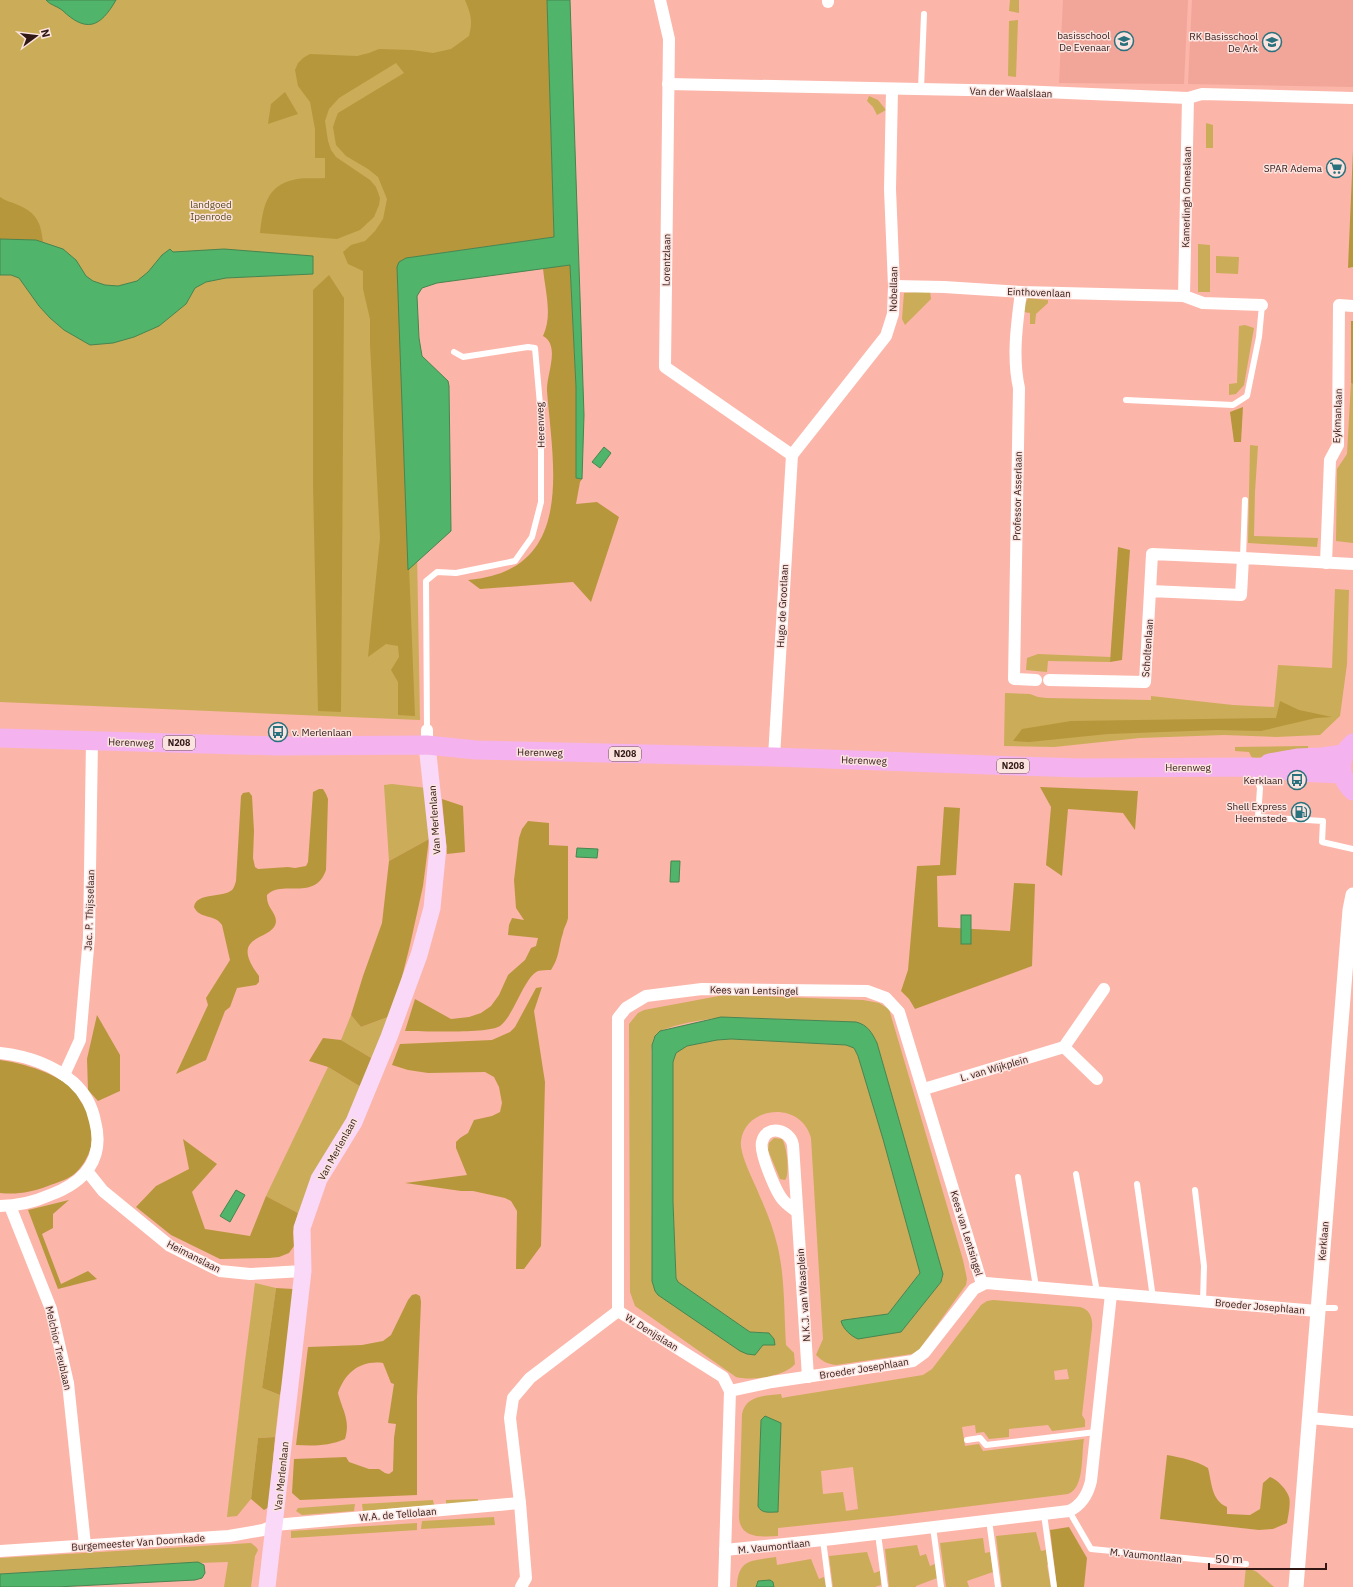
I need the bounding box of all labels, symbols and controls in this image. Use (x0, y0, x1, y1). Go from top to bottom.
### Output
north arrow (16, 16, 56, 56)
text: N (38, 28, 53, 39)
place label: basisschool De Evenaar (1057, 29, 1110, 54)
school or university icon: basisschool De Evenaar (1113, 30, 1135, 52)
place label: RK Basisschool De Ark (1189, 30, 1259, 55)
school or university icon: RK Basisschool De Ark (1261, 31, 1283, 53)
street label: Van der Waalslaan (969, 85, 1053, 100)
street label: Kamerlingh Onneslaan (1179, 146, 1194, 248)
supermarket icon: SPAR Adema (1325, 157, 1347, 179)
place label: SPAR Adema (1264, 162, 1323, 175)
park label: landgoed Ipenrode (190, 198, 232, 223)
street label: Lorentzlaan (660, 234, 673, 286)
street label: Nobellaan (887, 266, 900, 312)
street label: Einthovenlaan (1007, 285, 1071, 300)
street label: Eykmanlaan (1330, 388, 1345, 444)
street label: Herenweg (533, 401, 548, 448)
street label: Professor Asserlaan (1010, 451, 1025, 541)
street label: Hugo de Grootlaan (774, 564, 791, 648)
street label: Scholtenlaan (1139, 618, 1156, 678)
bus stop icon: v. Merlenlaan (267, 721, 289, 743)
place label: v. Merlenlaan (292, 726, 352, 739)
street label: Herenweg (108, 735, 155, 750)
road number: N208 (163, 736, 195, 750)
street label: Herenweg (517, 746, 564, 759)
road number: N208 (609, 747, 641, 761)
street label: Herenweg (841, 753, 888, 768)
road number: N208 (997, 759, 1029, 773)
street label: Herenweg (1165, 761, 1212, 774)
bus stop icon: Kerklaan (1286, 769, 1308, 791)
place label: Kerklaan (1243, 774, 1283, 787)
street label: Van Merlenlaan (426, 785, 443, 855)
place label: Shell Express Heemstede (1227, 800, 1287, 825)
fuel station icon: Shell Express Heemstede (1290, 801, 1312, 823)
street label: Jac. P. Thijsselaan (82, 869, 97, 951)
street label: Kees van Lentsingel (710, 983, 799, 998)
street label: L. van Wijkplein (959, 1053, 1030, 1084)
street label: Van Merlenlaan (315, 1116, 360, 1183)
street label: Kees van Lentsingel (947, 1189, 986, 1278)
street label: Kerklaan (1315, 1221, 1332, 1261)
street label: Heimanslaan (165, 1237, 223, 1276)
street label: N.K.J. van Waasplein (794, 1248, 813, 1342)
street label: Broeder Josephlaan (1214, 1296, 1305, 1317)
street label: Melchior Treublaan (42, 1305, 75, 1392)
street label: W. Denijslaan (623, 1311, 681, 1354)
street label: Broeder Josephlaan (819, 1355, 910, 1382)
street label: Van Merlenlaan (271, 1441, 292, 1511)
street label: W.A. de Tellolaan (359, 1505, 437, 1524)
street label: Burgemeester Van Doornkade (71, 1531, 206, 1554)
street label: M. Vaumontlaan (737, 1536, 811, 1557)
street label: M. Vaumontlaan (1109, 1545, 1183, 1566)
scale bar (1209, 1545, 1326, 1571)
text: 50 m (1215, 1551, 1243, 1566)

